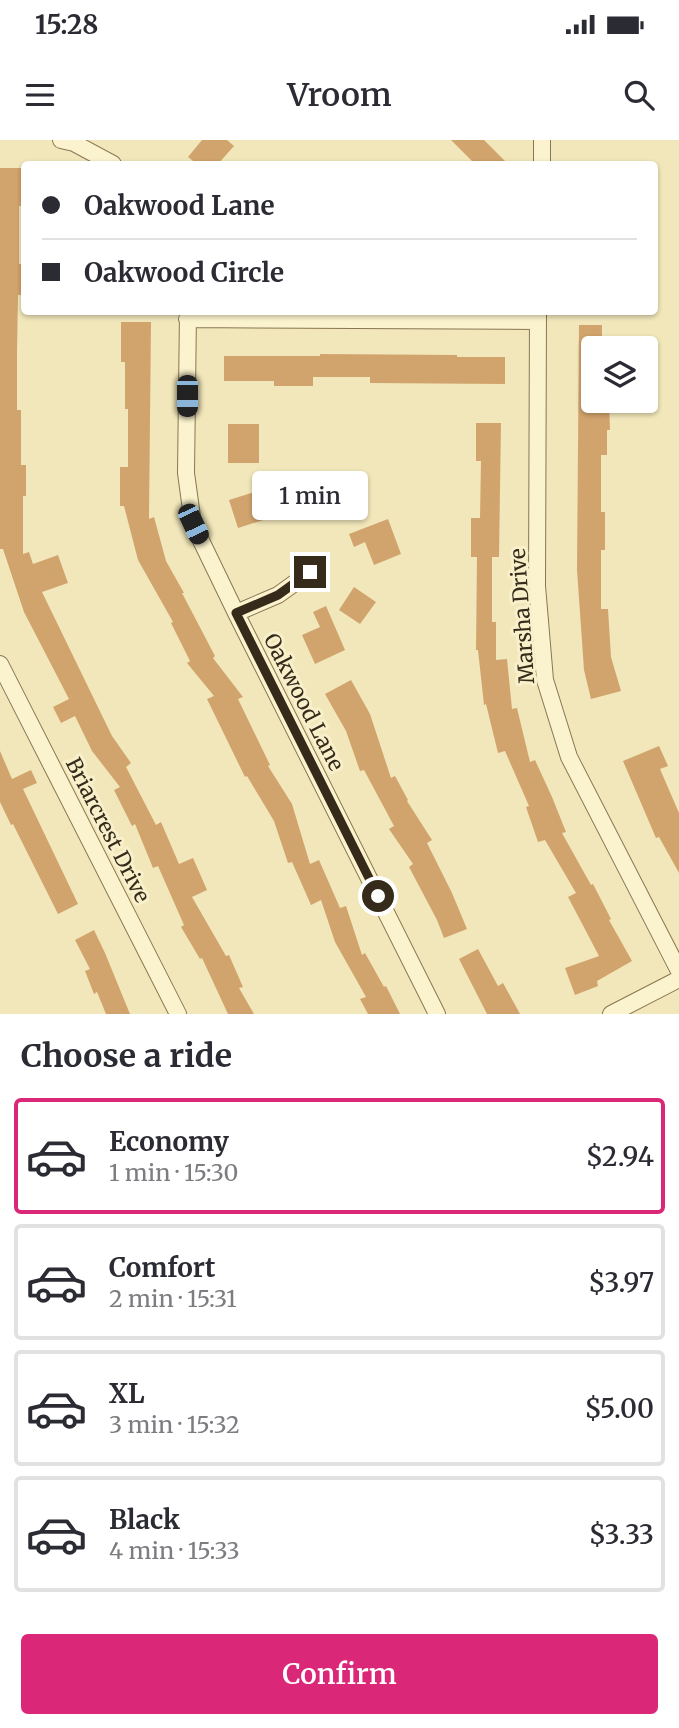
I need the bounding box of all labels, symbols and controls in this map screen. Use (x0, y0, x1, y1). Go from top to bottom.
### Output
text: 15:28 (35, 8, 98, 41)
text: Vroom (287, 75, 392, 115)
icon: menu (21, 76, 59, 114)
icon: search (620, 76, 658, 114)
text: Oakwood Lane (84, 189, 275, 222)
text: Oakwood Circle (84, 256, 284, 289)
map controls (581, 336, 658, 413)
button: layers (581, 336, 658, 413)
car (177, 375, 198, 417)
callout: 1 min (252, 470, 368, 520)
text: 1 min (279, 481, 341, 510)
car (175, 501, 212, 547)
street label: Marsha Drive (504, 547, 540, 685)
route end (294, 556, 326, 588)
street label: Oakwood Lane (258, 629, 350, 775)
street label: Briarcrest Drive (60, 753, 156, 907)
route start (362, 880, 394, 912)
text: Choose a ride (21, 1036, 232, 1076)
icon: car (25, 1125, 88, 1188)
text: Economy (109, 1125, 229, 1158)
text: $2.94 (586, 1140, 654, 1173)
text: 1 min · 15:30 (109, 1158, 238, 1187)
icon: car (25, 1251, 88, 1314)
text: Comfort (109, 1251, 215, 1284)
text: $3.97 (588, 1266, 654, 1299)
text: 2 min · 15:31 (109, 1284, 237, 1313)
icon: car (25, 1377, 88, 1440)
text: XL (109, 1377, 145, 1410)
text: $5.00 (584, 1392, 654, 1425)
text: 3 min · 15:32 (109, 1410, 240, 1439)
icon: car (25, 1503, 88, 1566)
text: Black (109, 1503, 180, 1536)
text: $3.33 (589, 1518, 654, 1551)
text: 4 min · 15:33 (109, 1536, 240, 1565)
button: Confirm (21, 1634, 658, 1714)

